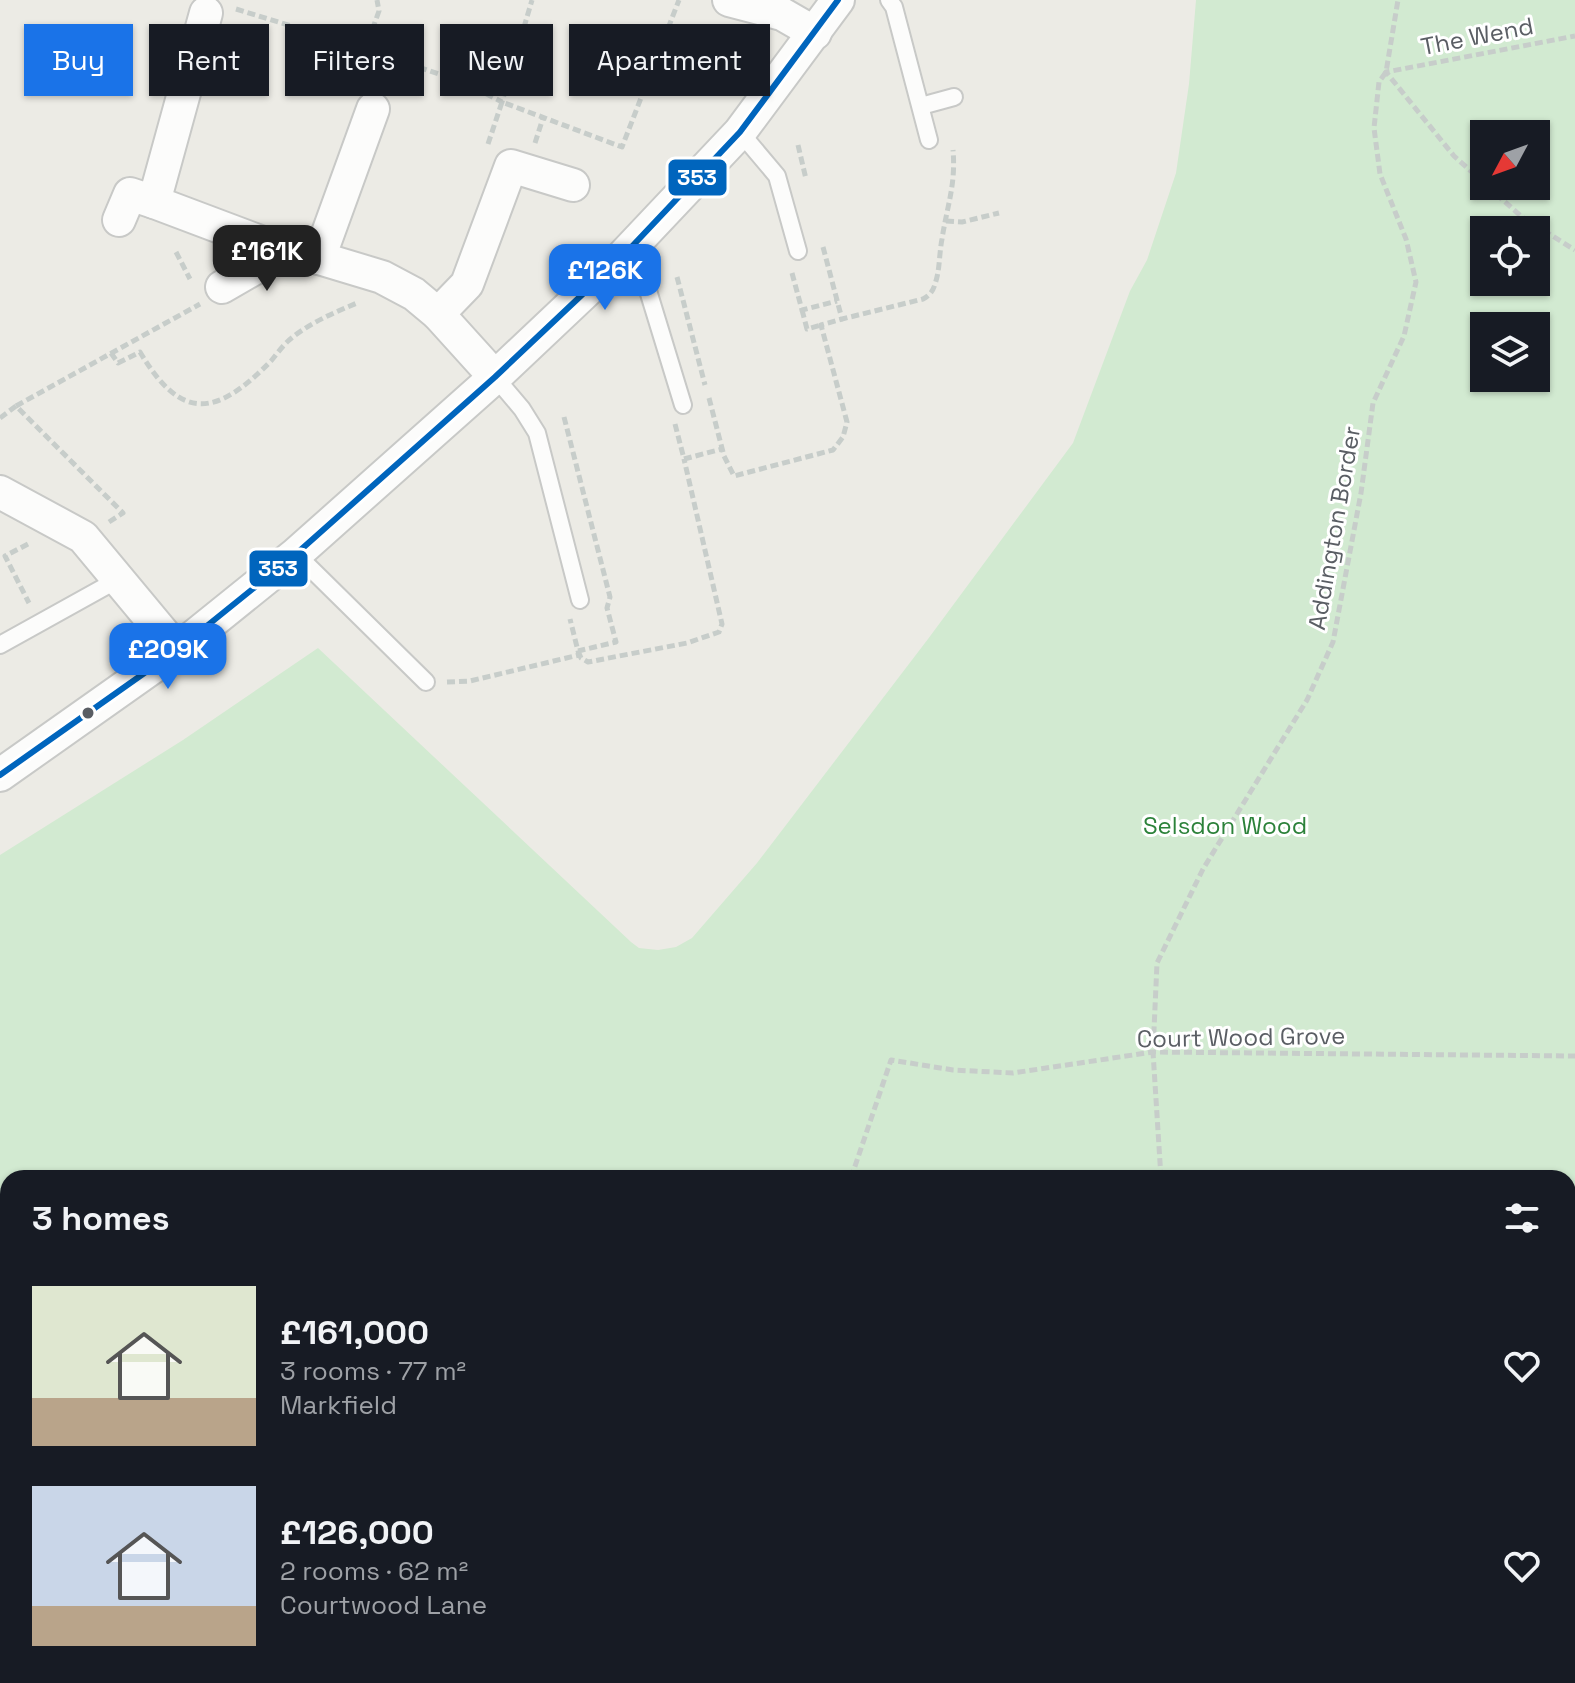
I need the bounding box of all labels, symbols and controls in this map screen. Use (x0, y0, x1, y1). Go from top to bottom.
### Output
street label: The Wend (1418, 10, 1536, 62)
chip: Buy (24, 24, 133, 96)
chip: Rent (149, 24, 269, 96)
chip: Filters (285, 24, 424, 96)
chip: New (440, 24, 553, 96)
chip: Apartment (569, 24, 770, 96)
north arrow (1470, 120, 1550, 200)
map controls (1470, 120, 1550, 392)
line badge: 353 (667, 158, 728, 197)
text: 353 (677, 163, 717, 191)
button: locate (1470, 216, 1550, 296)
pin: £161K (211, 225, 323, 293)
text: £161K (231, 234, 303, 268)
pin: £126K (549, 244, 661, 312)
text: £126K (567, 253, 643, 287)
button: layers (1470, 312, 1550, 392)
street label: Addington Border (1301, 424, 1367, 632)
line badge: 353 (248, 549, 309, 588)
text: 353 (258, 554, 298, 582)
pin: £209K (112, 623, 224, 691)
text: £209K (127, 632, 209, 666)
unlabelled marker (80, 705, 96, 721)
park label: Selsdon Wood (1143, 810, 1307, 841)
street label: Court Wood Grove (1137, 1020, 1345, 1054)
icon: filters (1500, 1196, 1544, 1240)
text: 3 homes (32, 1197, 170, 1240)
text: £161,000 (280, 1311, 429, 1354)
icon: home (96, 1318, 192, 1414)
icon: heart (1500, 1344, 1544, 1388)
text: 3 rooms · 77 m² (280, 1354, 466, 1388)
text: Markfield (280, 1388, 397, 1422)
text: £126,000 (280, 1511, 434, 1554)
icon: home (96, 1518, 192, 1614)
icon: heart (1500, 1544, 1544, 1588)
text: 2 rooms · 62 m² (280, 1554, 468, 1588)
text: Courtwood Lane (280, 1588, 487, 1622)

